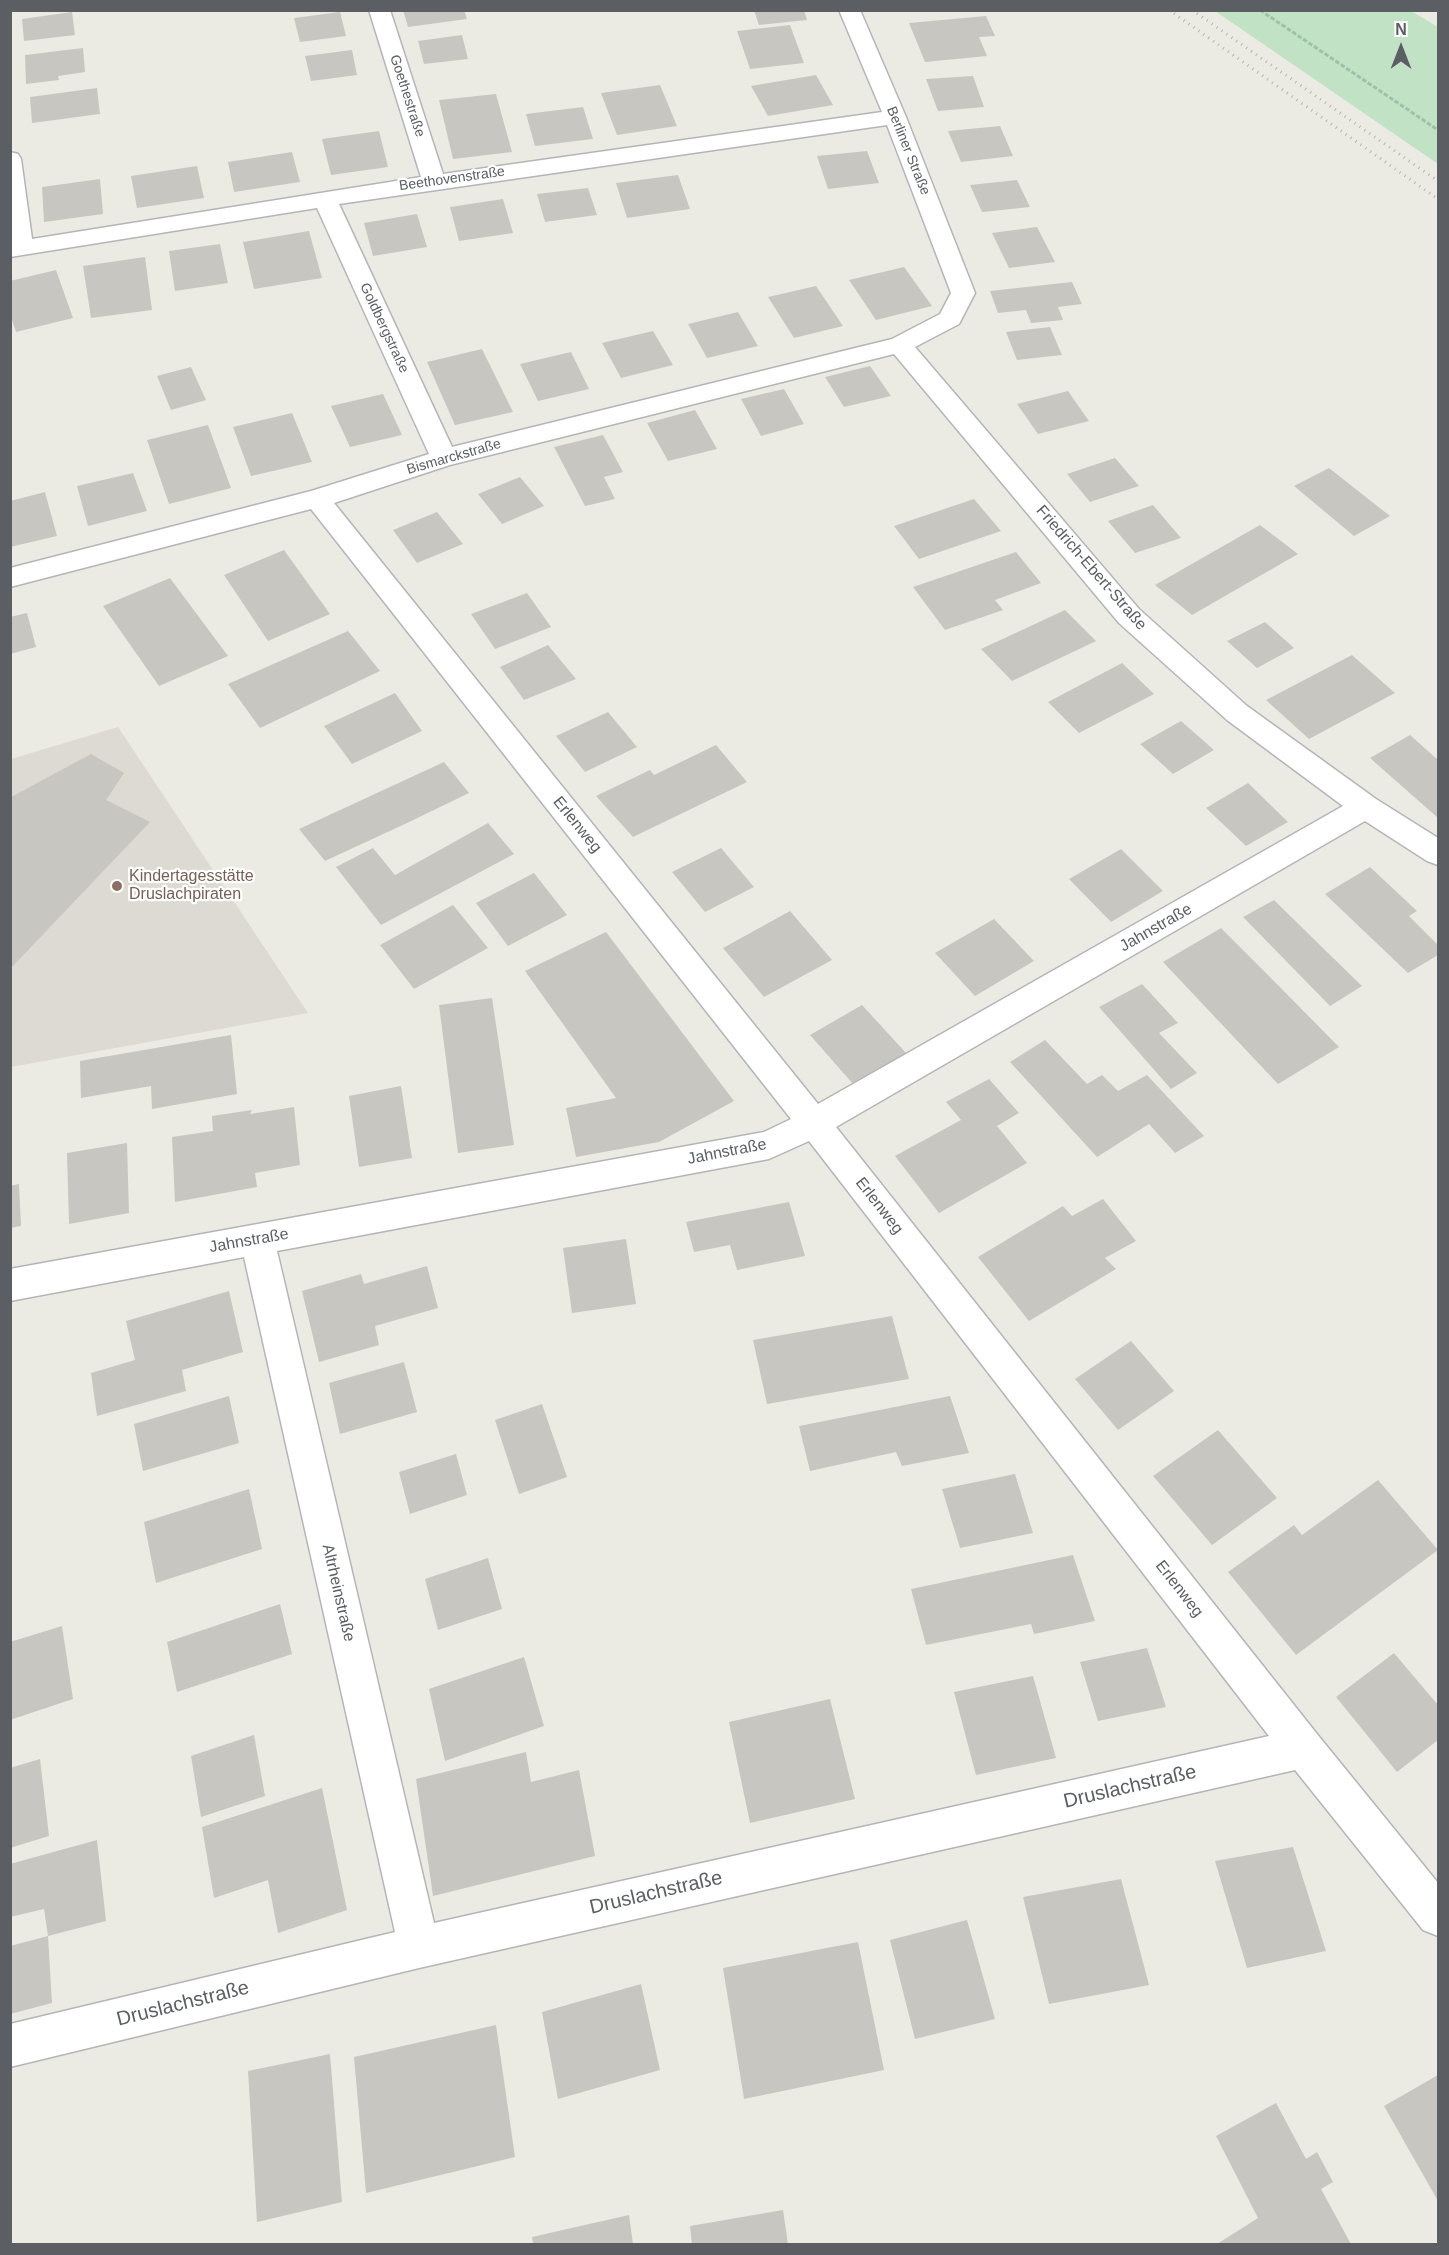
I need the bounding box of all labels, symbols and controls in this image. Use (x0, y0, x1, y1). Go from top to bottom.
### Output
north arrow (1371, 18, 1431, 78)
text: N (1395, 21, 1407, 38)
street label: Goethestraße (386, 53, 428, 139)
street label: Berliner Straße (883, 104, 933, 198)
street label: Beethovenstraße (398, 163, 506, 195)
street label: Goldbergstraße (356, 280, 412, 376)
street label: Bismarckstraße (405, 436, 503, 478)
street label: Friedrich-Ebert-Straße (1032, 502, 1150, 634)
street label: Erlenweg (549, 793, 605, 857)
place label: Kindertagesstätte Druslachpiraten (129, 867, 254, 905)
marker: Kindertagesstätte Druslachpiraten (110, 879, 124, 893)
street label: Jahnstraße (1117, 900, 1195, 956)
street label: Jahnstraße (686, 1135, 768, 1169)
street label: Erlenweg (851, 1174, 907, 1238)
street label: Jahnstraße (208, 1225, 290, 1257)
street label: Altrheinstraße (317, 1542, 359, 1644)
street label: Erlenweg (1151, 1557, 1207, 1621)
street label: Druslachstraße (1061, 1760, 1199, 1814)
street label: Druslachstraße (587, 1866, 725, 1920)
street label: Druslachstraße (114, 1976, 252, 2032)

